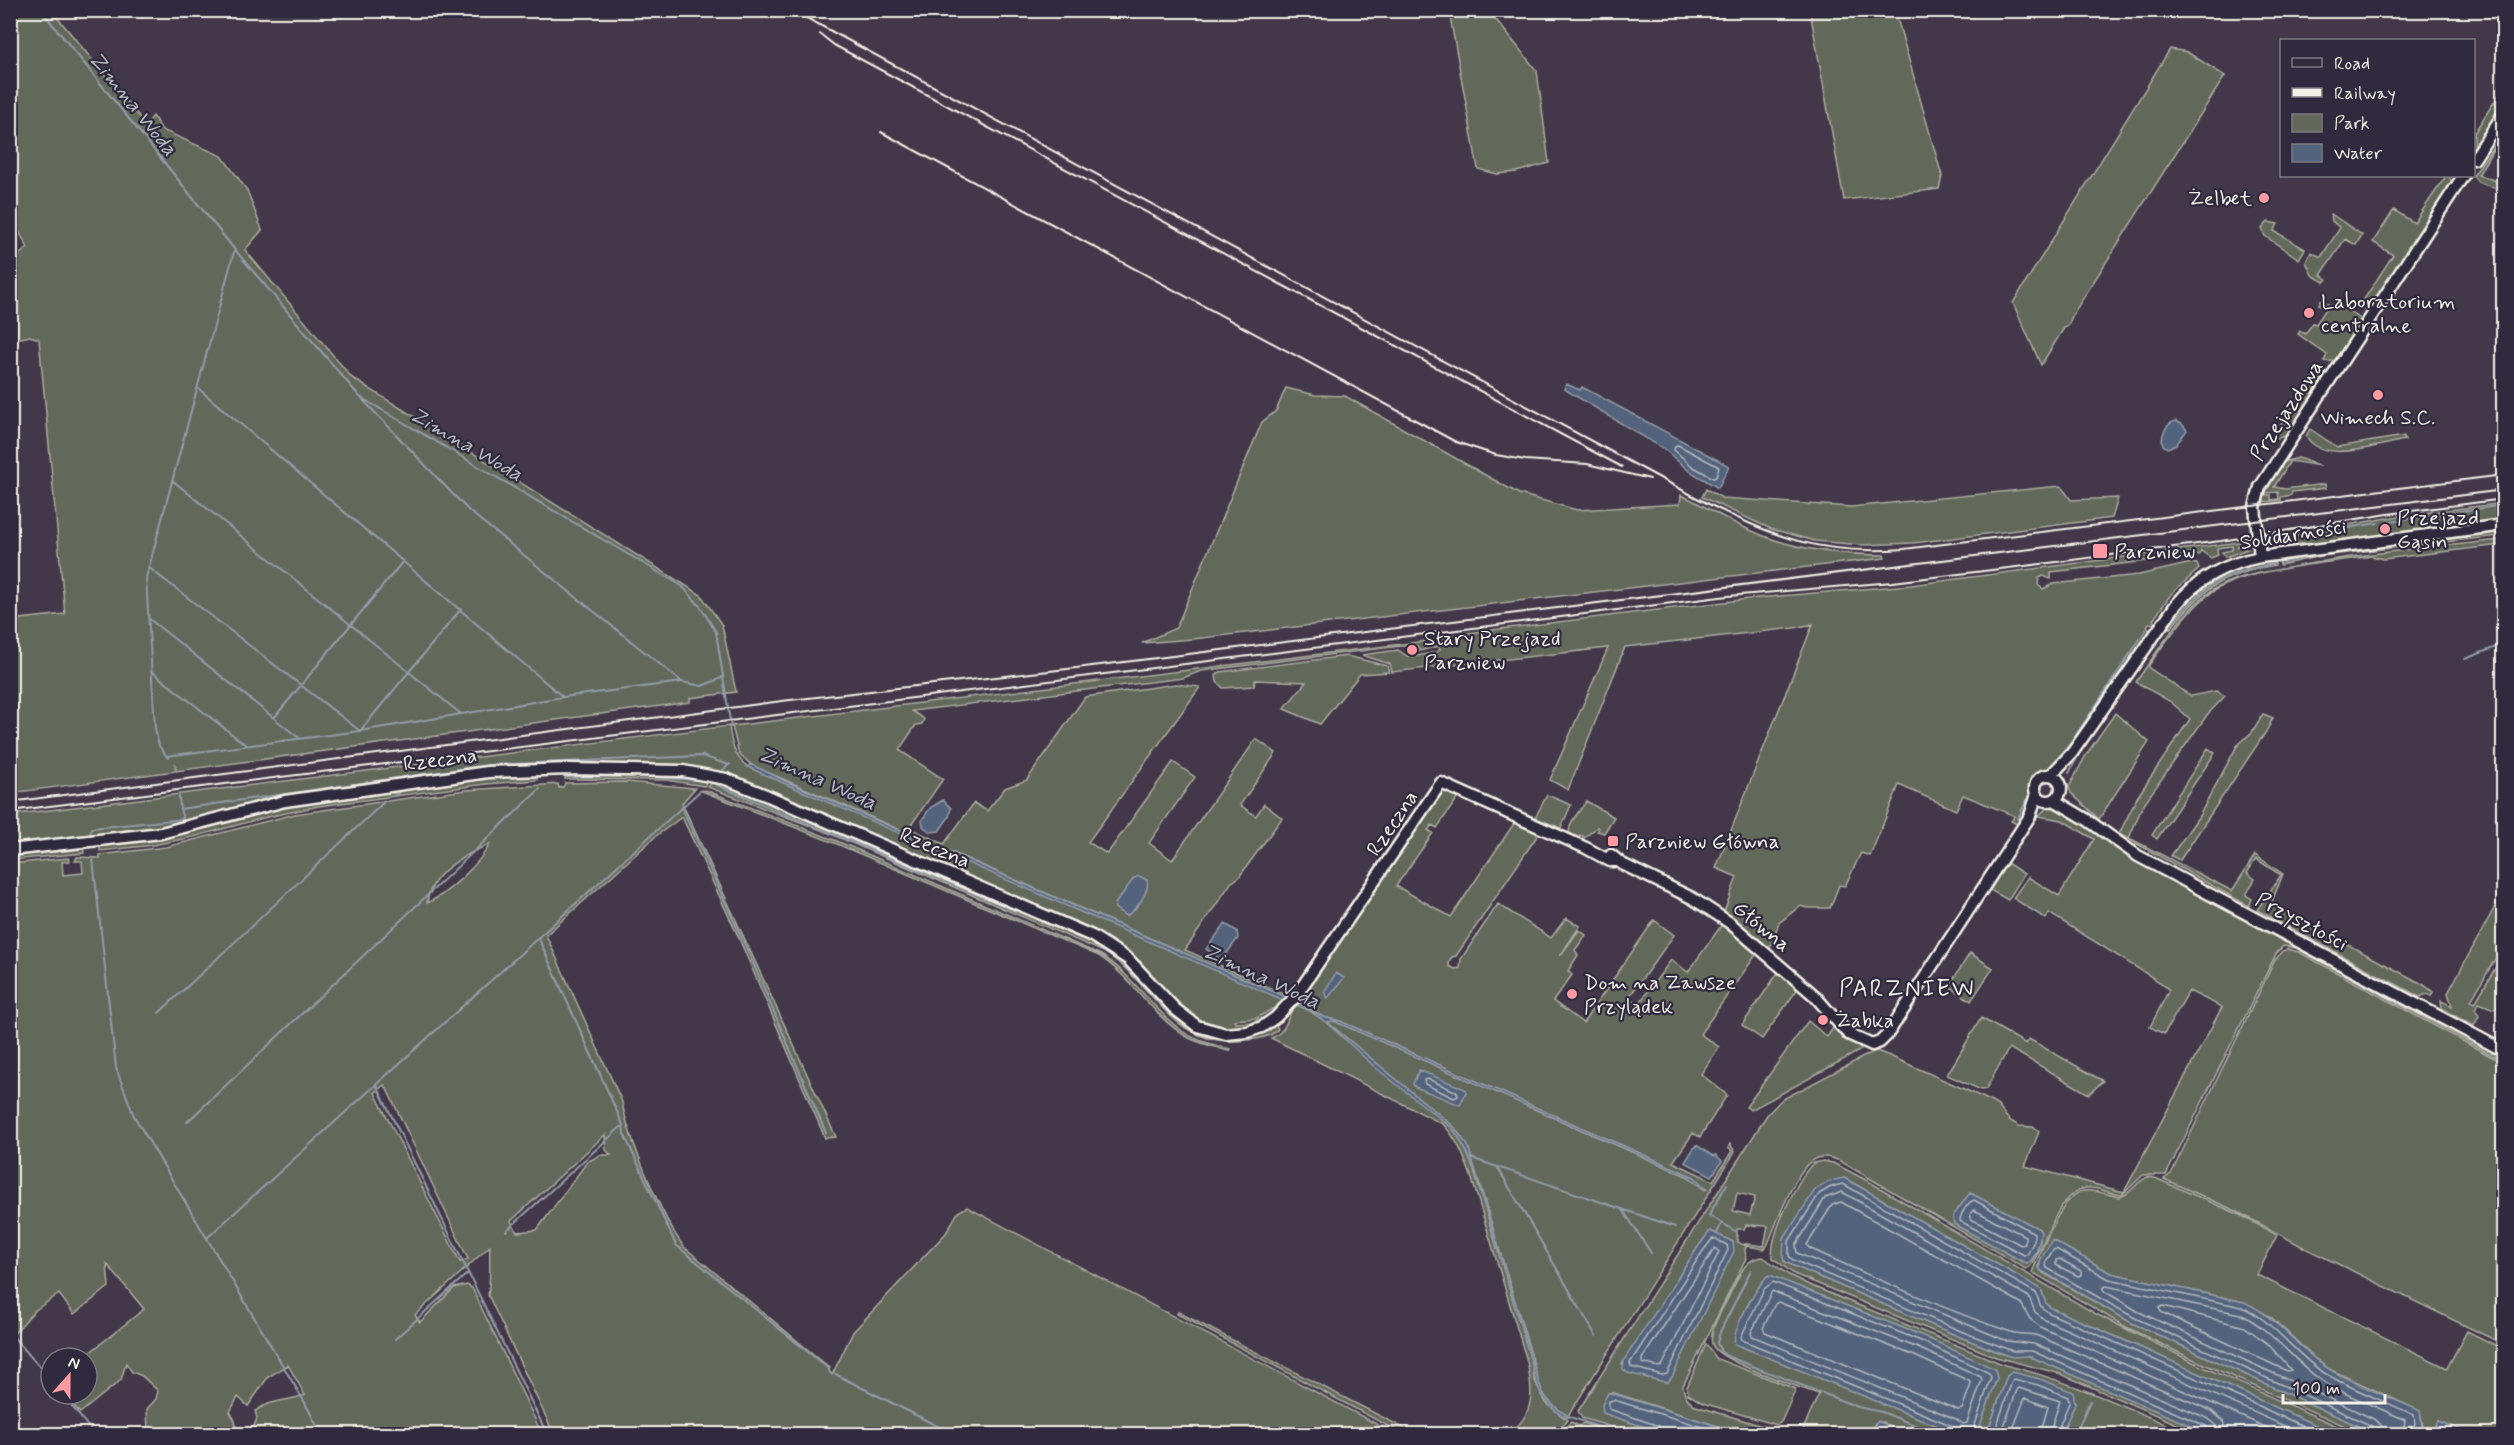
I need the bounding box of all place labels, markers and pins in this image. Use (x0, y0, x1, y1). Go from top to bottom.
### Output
place label: Żelbet (2188, 185, 2253, 213)
marker: Żelbet (2257, 191, 2271, 205)
place label: Laboratorium centralne (2321, 288, 2455, 340)
marker: Laboratorium centralne (2302, 306, 2316, 320)
marker: Wimech S.C. (2371, 388, 2385, 402)
place label: Wimech S.C. (2321, 404, 2435, 432)
place label: Przejazd Gąsin (2397, 504, 2479, 556)
marker: Przejazd Gąsin (2378, 522, 2392, 536)
place label: Parzniew (2114, 538, 2195, 566)
marker: Parzniew (2091, 542, 2109, 560)
place label: Stary Przejazd Parzniew (1424, 625, 1561, 677)
marker: Stary Przejazd Parzniew (1405, 643, 1419, 657)
place label: Parzniew Główna (1625, 828, 1779, 856)
marker: Parzniew Główna (1606, 834, 1620, 848)
place label: Dom na Zawsze Przylądek (1584, 969, 1736, 1021)
marker: Dom na Zawsze Przylądek (1565, 987, 1579, 1001)
place label: Żabka (1835, 1007, 1894, 1035)
marker: Żabka (1816, 1013, 1830, 1027)

